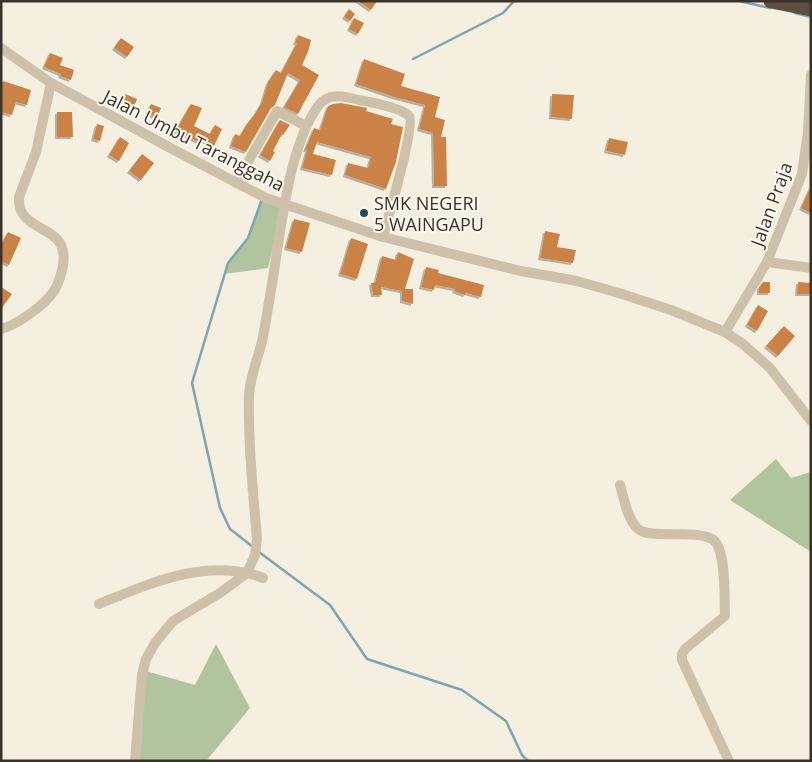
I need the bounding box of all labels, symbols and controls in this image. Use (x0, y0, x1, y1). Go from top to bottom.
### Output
street label: Jalan Umbu Taranggaha (97, 83, 289, 196)
street label: Jalan Praja (744, 159, 797, 251)
place label: SMK NEGERI 5 WAINGAPU (374, 191, 484, 236)
marker: SMK NEGERI 5 WAINGAPU (358, 207, 370, 219)

